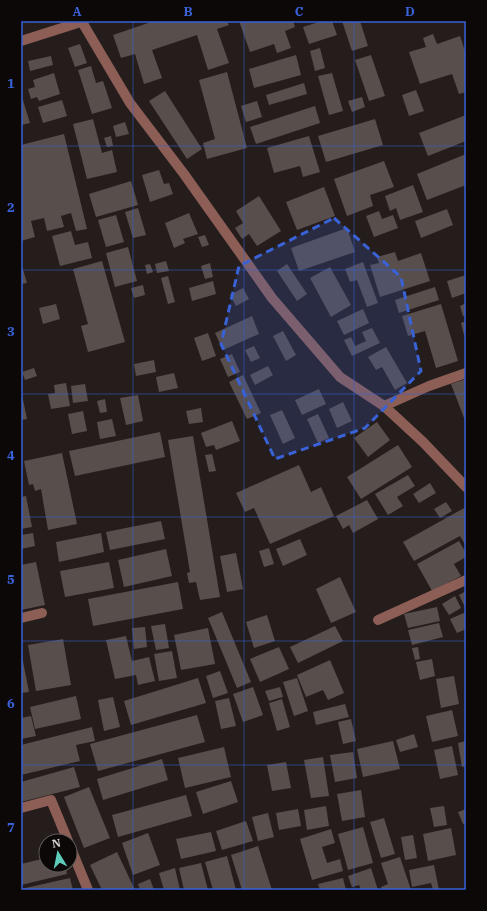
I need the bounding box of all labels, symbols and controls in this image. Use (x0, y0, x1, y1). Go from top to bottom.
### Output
text: A (72, 3, 82, 20)
text: B (183, 3, 193, 20)
text: C (295, 3, 304, 20)
text: D (405, 3, 415, 20)
text: 1 (7, 75, 15, 92)
text: 2 (7, 199, 15, 216)
text: 3 (7, 323, 15, 340)
text: 4 (7, 447, 15, 464)
text: 5 (7, 571, 15, 588)
text: 6 (7, 695, 15, 712)
text: 7 (7, 819, 15, 836)
north arrow (38, 833, 78, 873)
text: N (51, 835, 62, 851)

